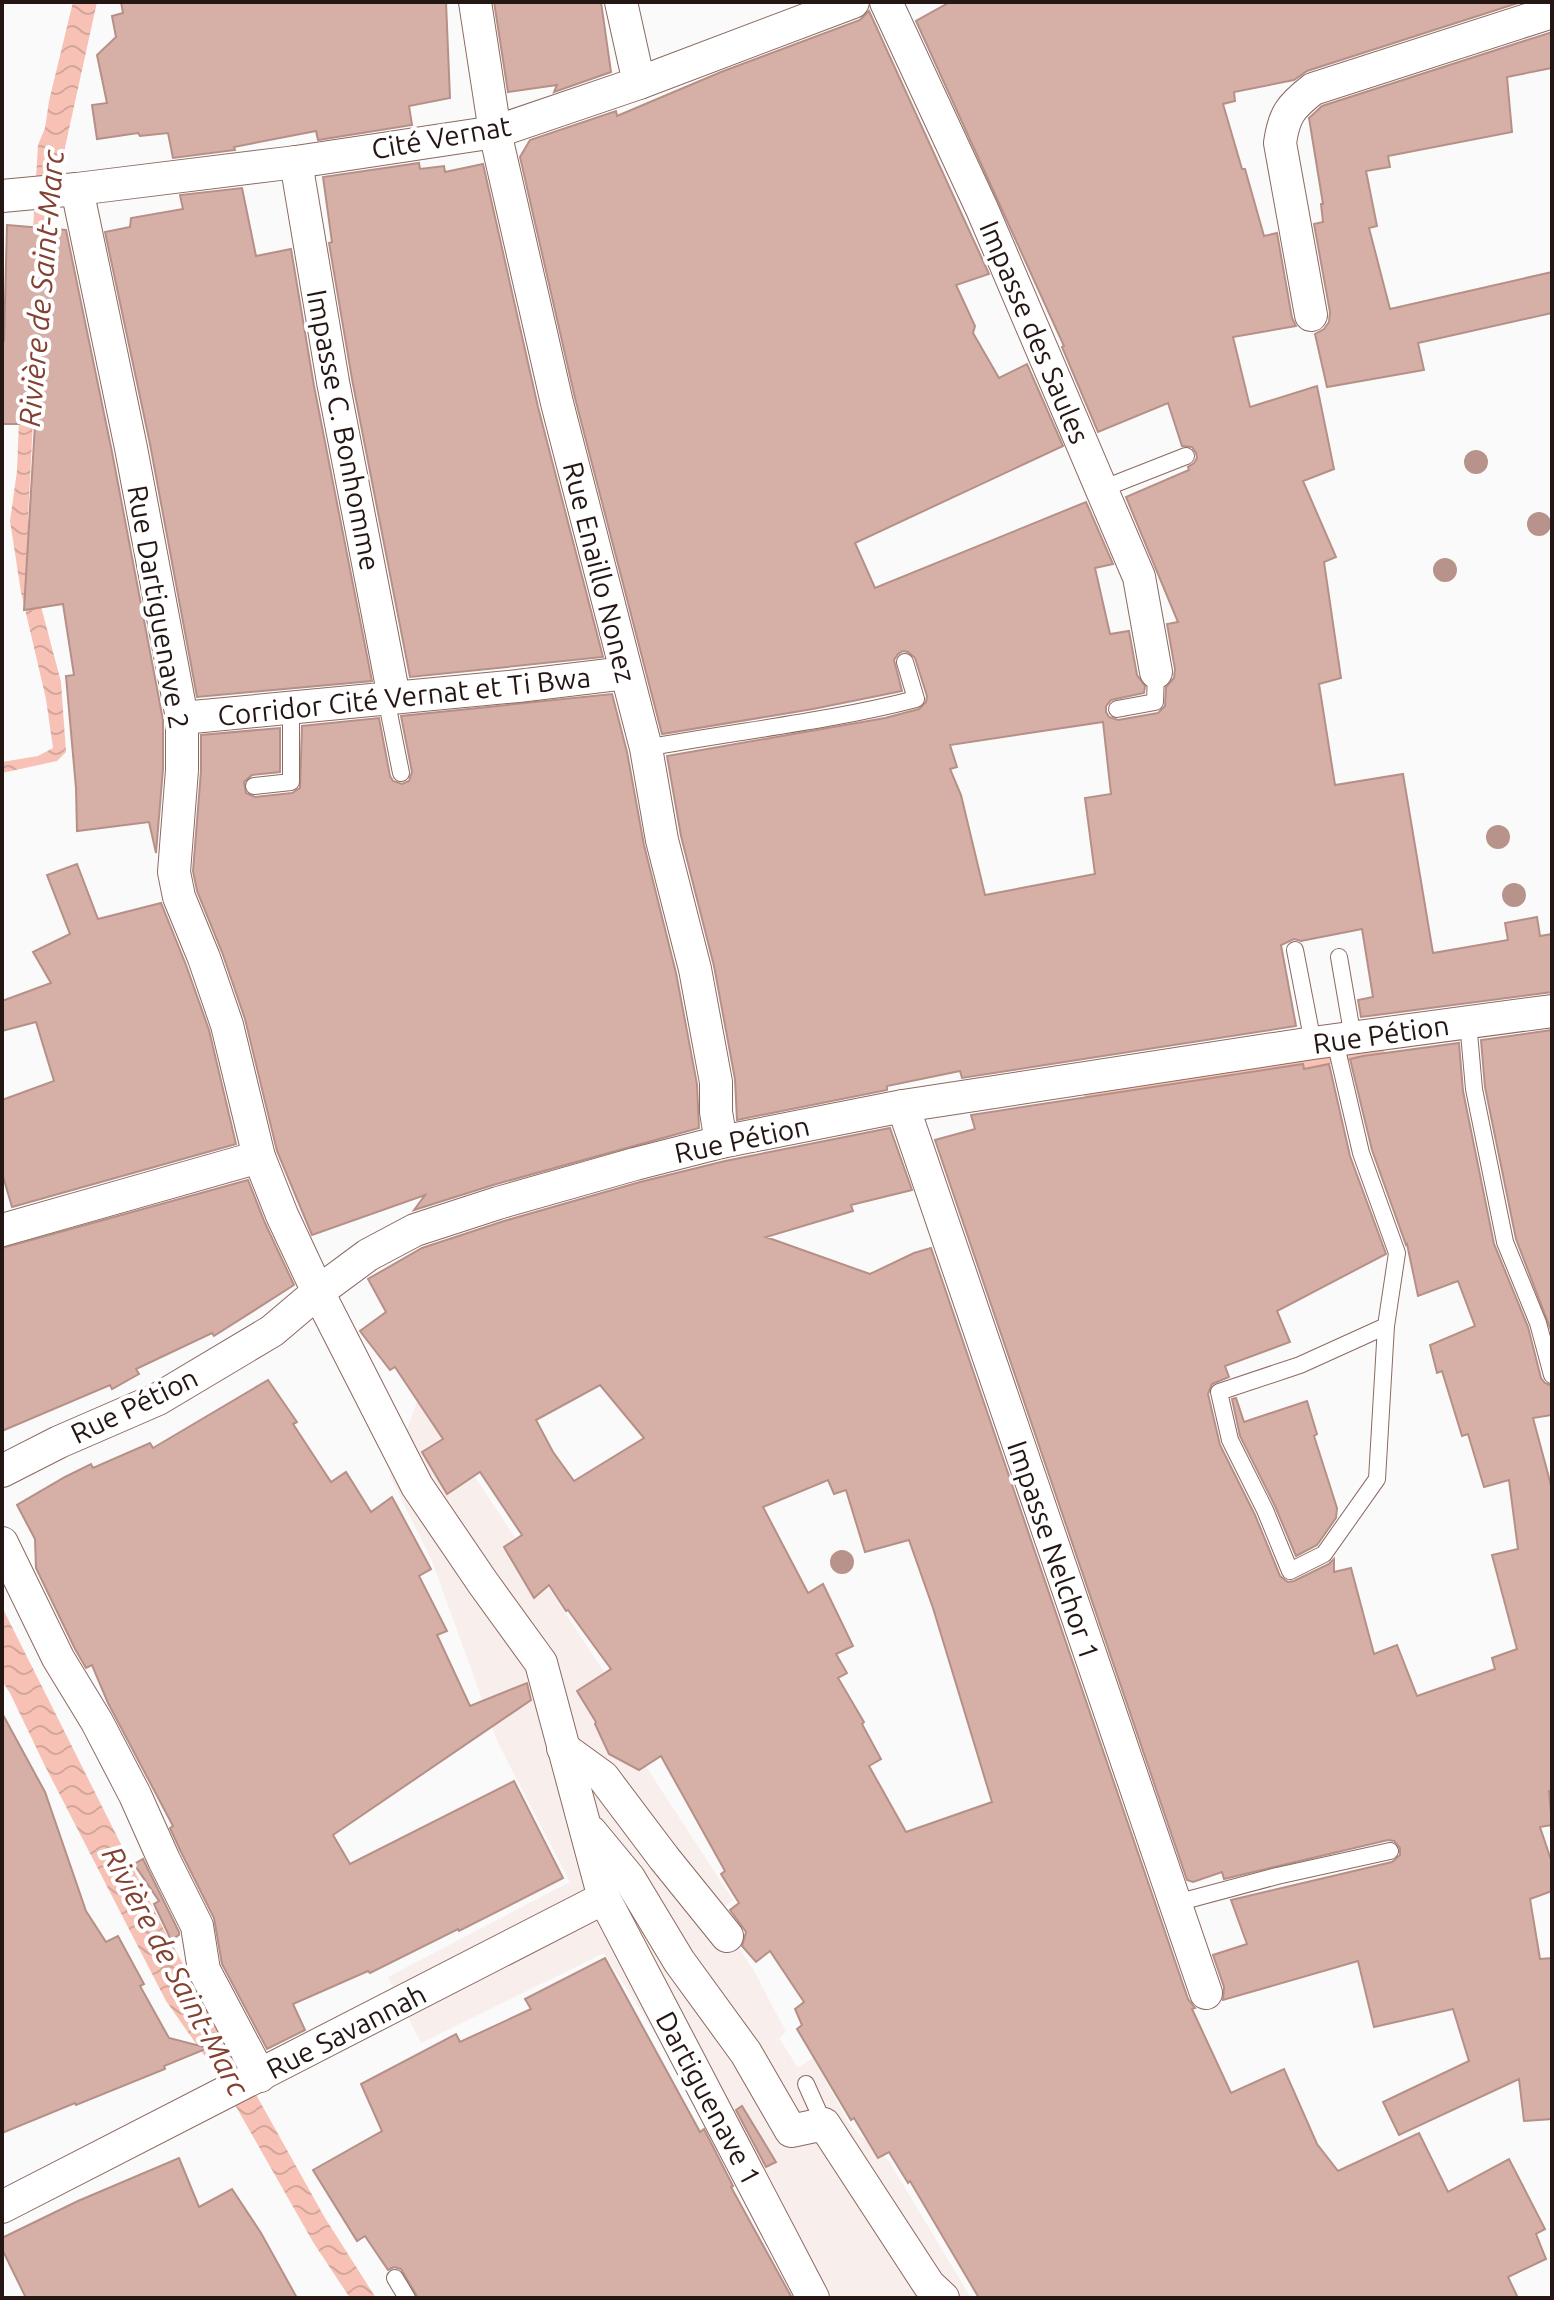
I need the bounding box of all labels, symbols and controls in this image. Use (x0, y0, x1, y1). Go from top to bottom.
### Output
street label: Cité Vernat (369, 109, 513, 165)
water label: Rivière de Saint-Marc (12, 148, 70, 428)
street label: Impasse des Saules (974, 216, 1096, 448)
street label: Impasse C. Bonhomme (302, 287, 386, 573)
street label: Rue Enaillo Nonez (558, 458, 642, 686)
street label: Rue Dartiguenave 2 (122, 483, 196, 731)
street label: Corridor Cité Vernat et Ti Bwa (216, 661, 592, 731)
street label: Rue Pétion (1311, 1009, 1451, 1059)
street label: Rue Pétion (672, 1110, 812, 1168)
street label: Rue Pétion (66, 1361, 202, 1449)
street label: Impasse Nelchor 1 (1002, 1437, 1106, 1663)
water label: Rivière de Saint-Marc (96, 1840, 256, 2102)
street label: Rue Savannah (261, 1978, 431, 2084)
street label: Dartiguenave 1 (650, 2006, 768, 2190)

